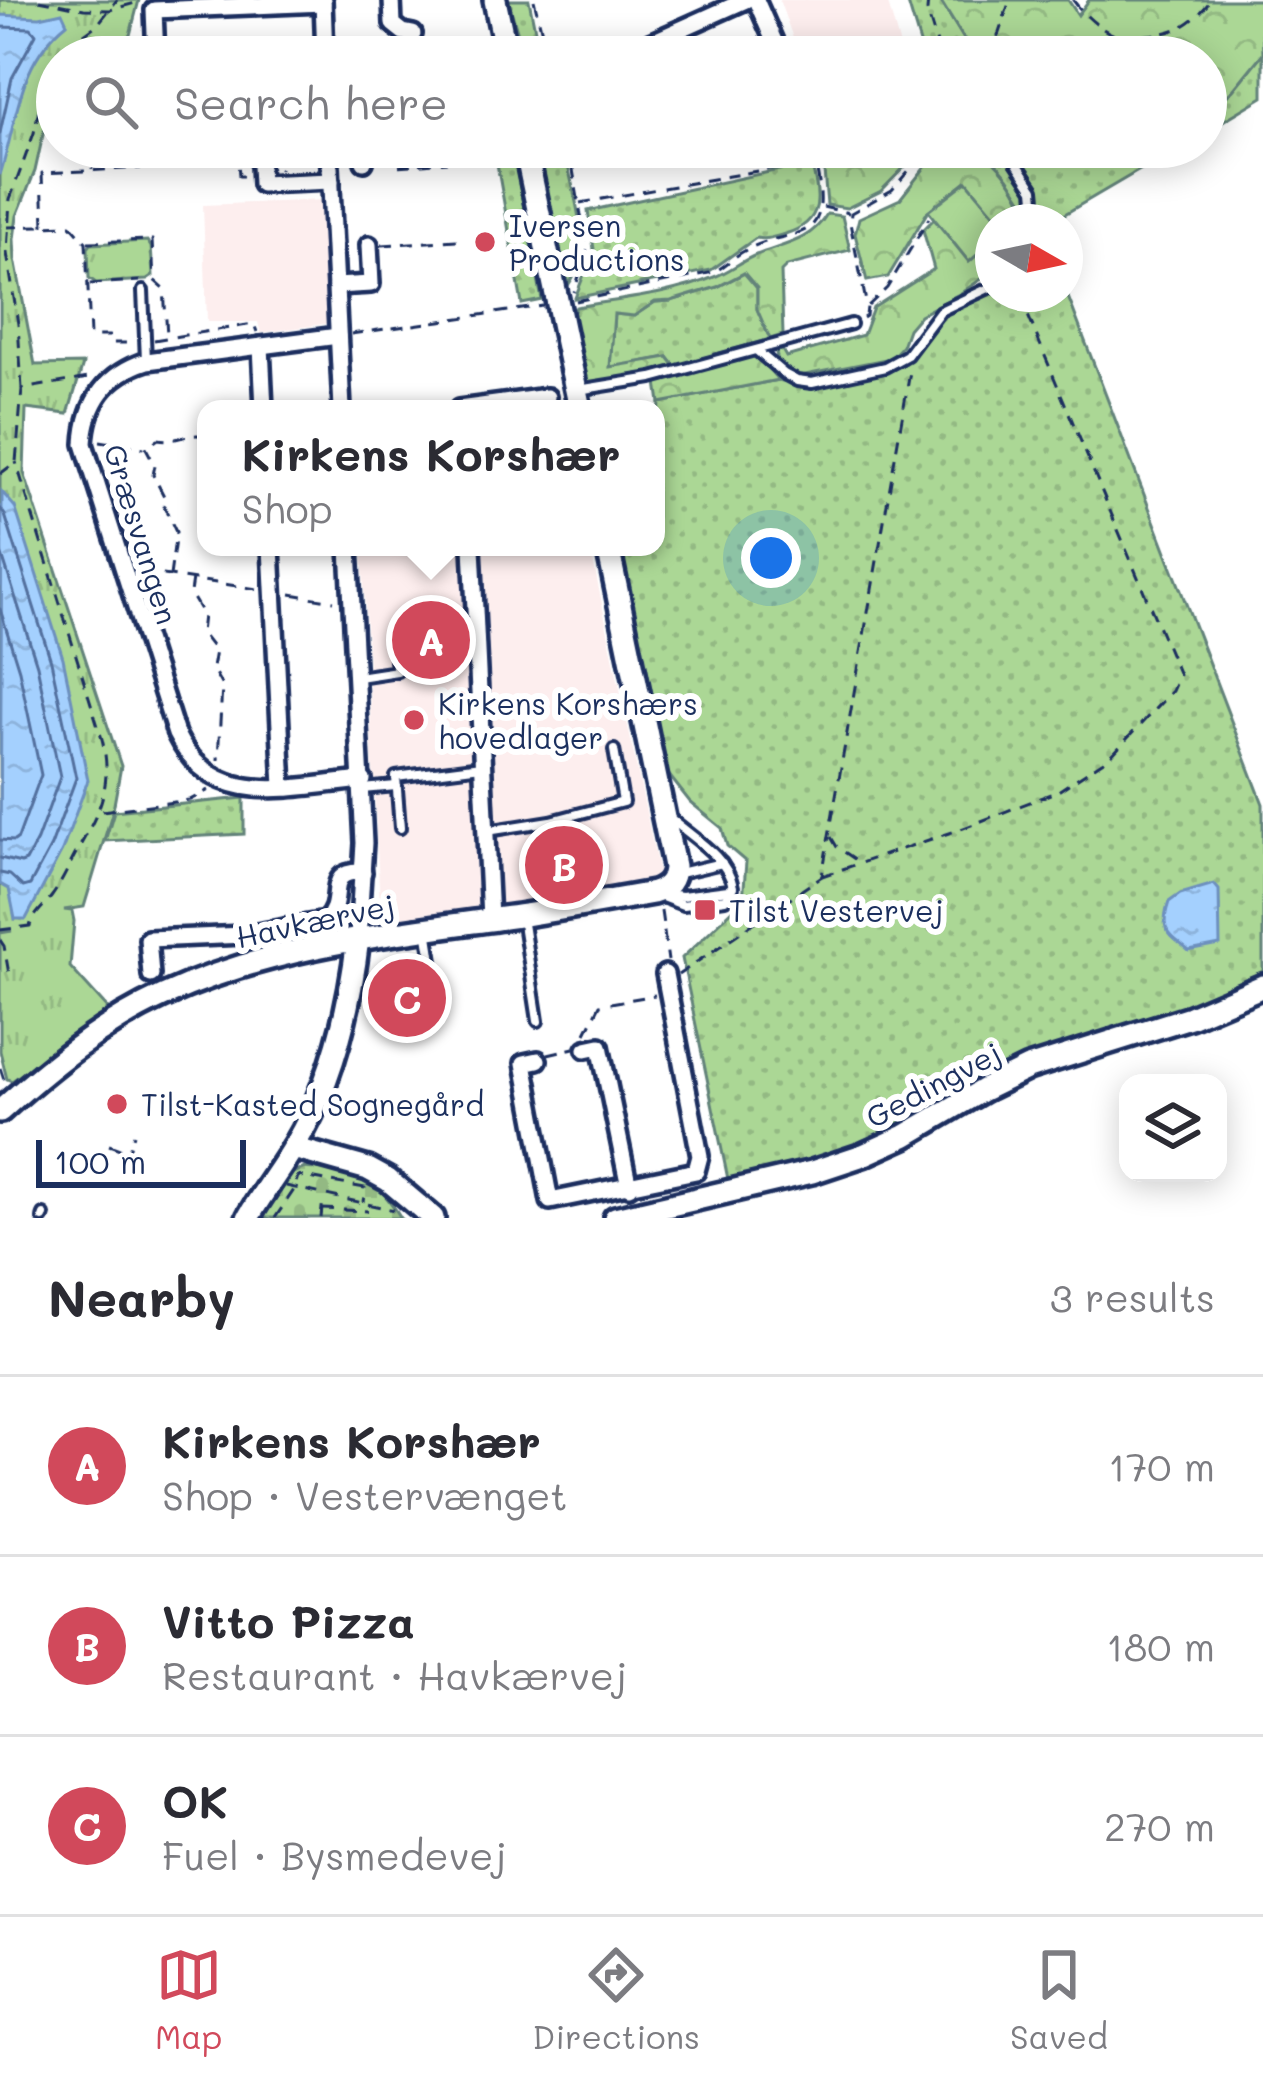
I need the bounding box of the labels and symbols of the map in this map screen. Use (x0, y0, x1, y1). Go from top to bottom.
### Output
north arrow (975, 204, 1083, 312)
place label: Iversen Productions (509, 205, 685, 279)
marker: Iversen Productions (472, 229, 498, 255)
street label: Græsvangen (96, 439, 188, 629)
your location (741, 528, 801, 588)
pin: A (392, 595, 470, 685)
place label: Kirkens Korshærs hovedlager (438, 683, 698, 757)
marker: Kirkens Korshærs hovedlager (401, 707, 427, 733)
pin: B (525, 820, 603, 910)
street label: Havkærvej (232, 884, 398, 956)
place label: Tilst Vestervej (729, 890, 944, 930)
marker: Tilst Vestervej (692, 897, 718, 923)
pin: C (368, 953, 446, 1043)
street label: Gedingvej (858, 1032, 1008, 1136)
place label: Tilst-Kasted Sognegård (141, 1084, 484, 1124)
marker: Tilst-Kasted Sognegård (104, 1091, 130, 1117)
scale bar (36, 1134, 246, 1187)

